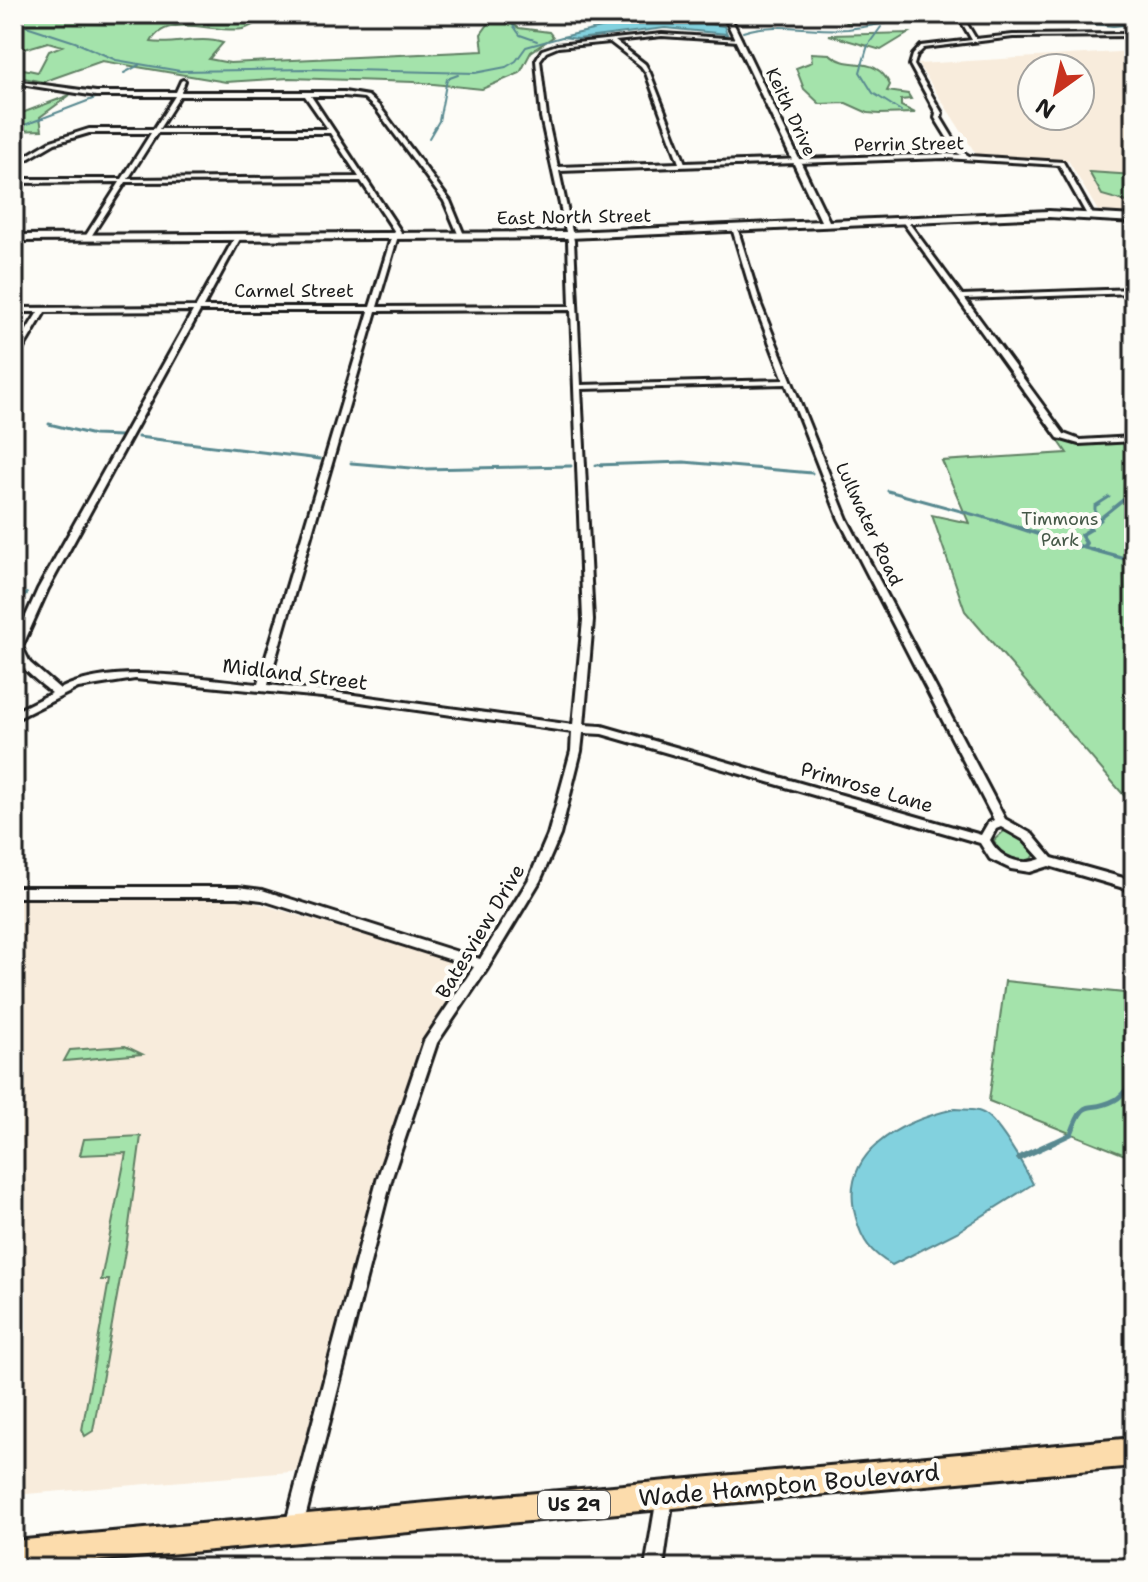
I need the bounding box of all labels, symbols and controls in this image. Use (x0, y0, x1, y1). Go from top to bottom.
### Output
north arrow (1016, 52, 1096, 132)
street label: Keith Drive (760, 64, 822, 160)
text: N (1030, 91, 1061, 125)
street label: Perrin Street (854, 131, 964, 157)
street label: East North Street (496, 204, 652, 230)
street label: Carmel Street (234, 279, 354, 303)
street label: Lullwater Road (830, 458, 908, 590)
park label: Timmons Park (1021, 507, 1099, 552)
street label: Midland Street (221, 652, 369, 696)
street label: Primrose Lane (798, 756, 936, 818)
street label: Batesview Drive (430, 859, 530, 1003)
street label: Wade Hampton Boulevard (637, 1456, 941, 1514)
road number: US 29 (538, 1491, 610, 1519)

